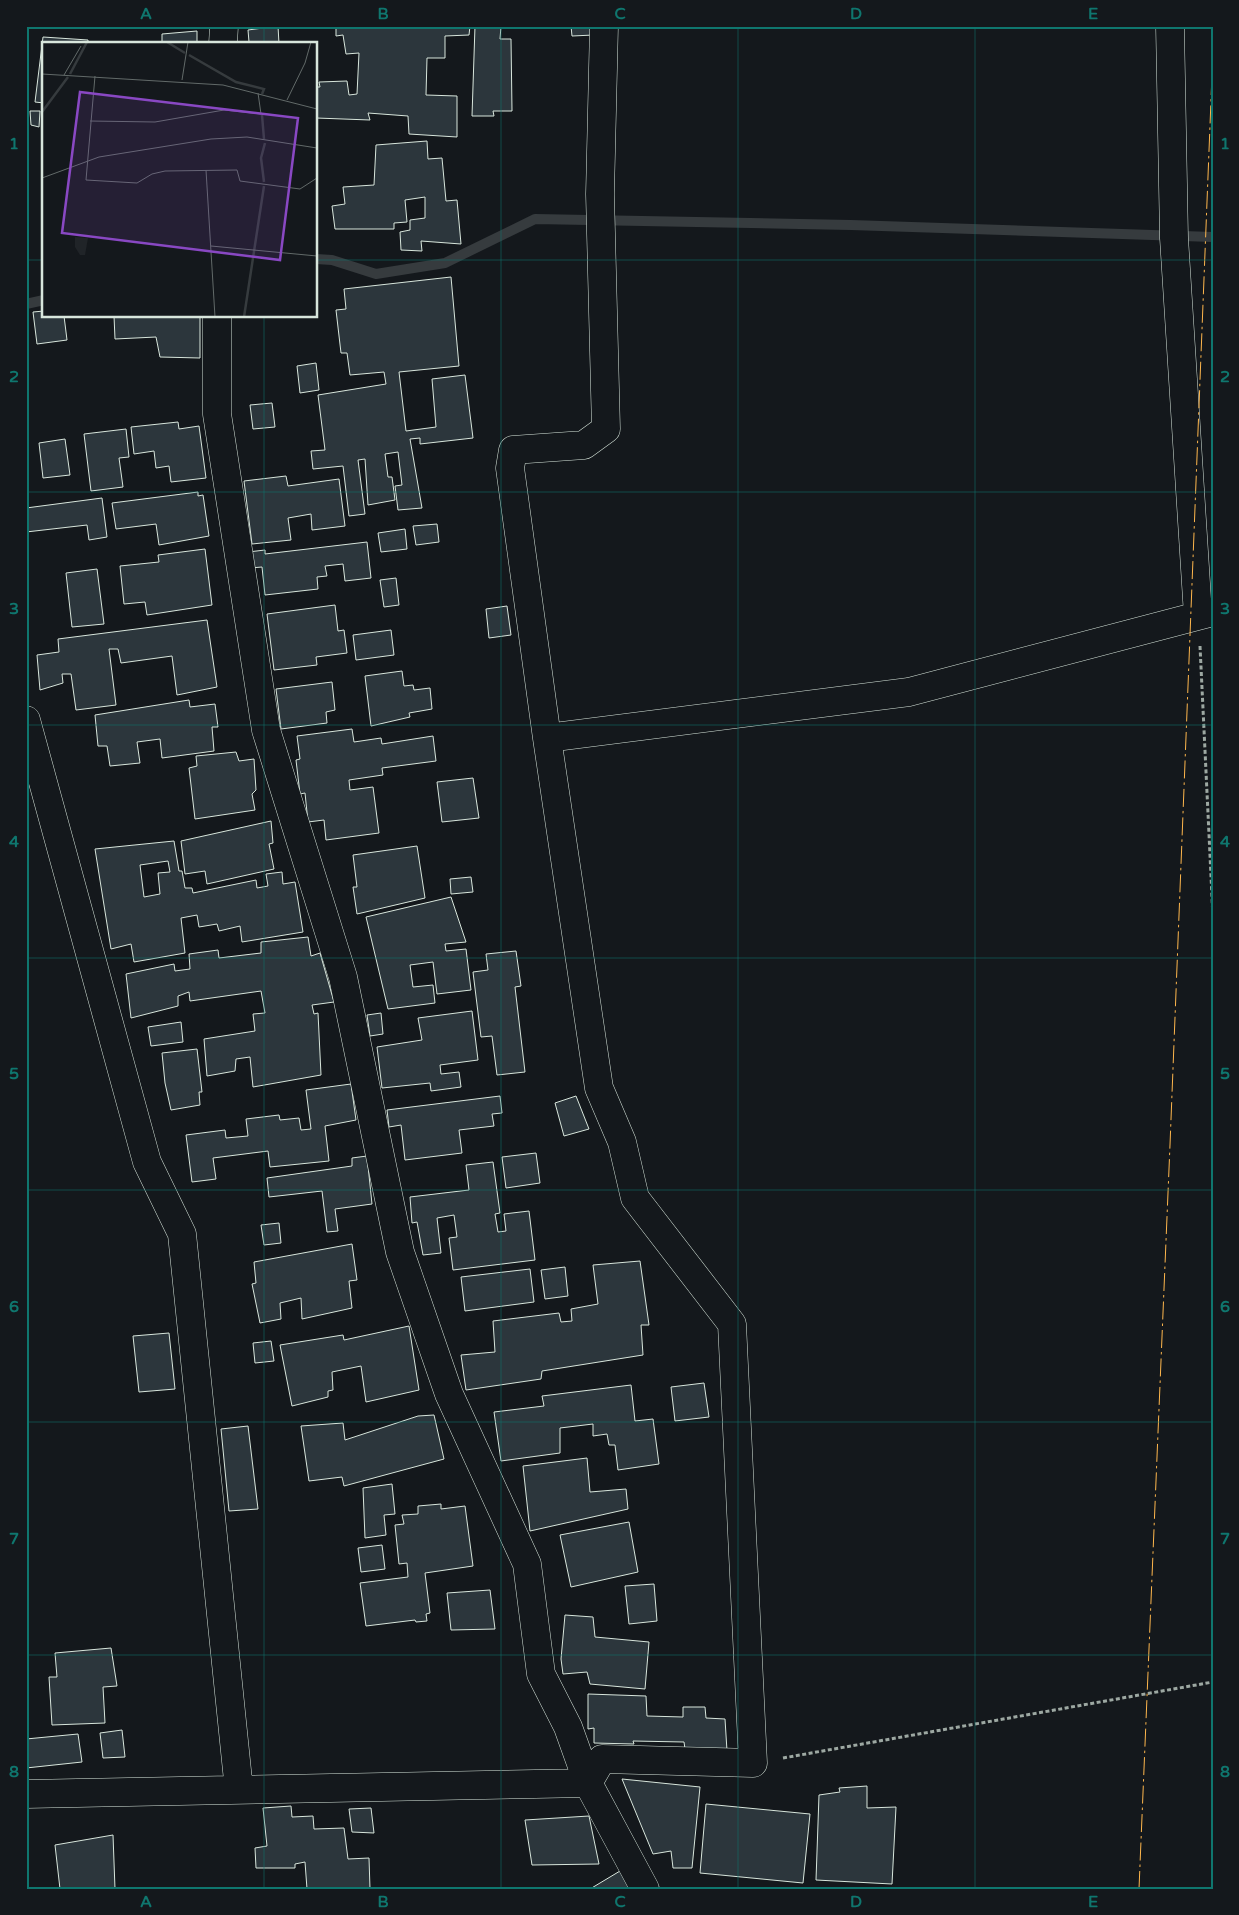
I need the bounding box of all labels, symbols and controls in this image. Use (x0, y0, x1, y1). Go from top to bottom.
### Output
text: A (140, 4, 152, 24)
text: B (377, 4, 389, 24)
text: C (614, 4, 626, 24)
text: D (850, 4, 862, 24)
text: E (1088, 4, 1098, 24)
inset map (42, 42, 318, 318)
text: 1 (9, 134, 19, 154)
text: 1 (1220, 134, 1230, 154)
text: 2 (9, 367, 19, 387)
text: 2 (1220, 367, 1230, 387)
text: 3 (9, 599, 19, 619)
text: 3 (1220, 599, 1230, 619)
text: 4 (9, 832, 19, 852)
text: 4 (1220, 832, 1230, 852)
text: 5 (9, 1064, 19, 1084)
text: 5 (1220, 1064, 1230, 1084)
text: 6 (9, 1297, 19, 1317)
text: 6 (1220, 1297, 1230, 1317)
text: 7 (9, 1529, 19, 1549)
text: 7 (1220, 1529, 1230, 1549)
text: 8 (9, 1762, 19, 1782)
text: 8 (1220, 1762, 1230, 1782)
text: A (140, 1892, 152, 1912)
text: B (377, 1892, 389, 1912)
text: C (614, 1892, 626, 1912)
text: D (850, 1892, 862, 1912)
text: E (1088, 1892, 1098, 1912)

